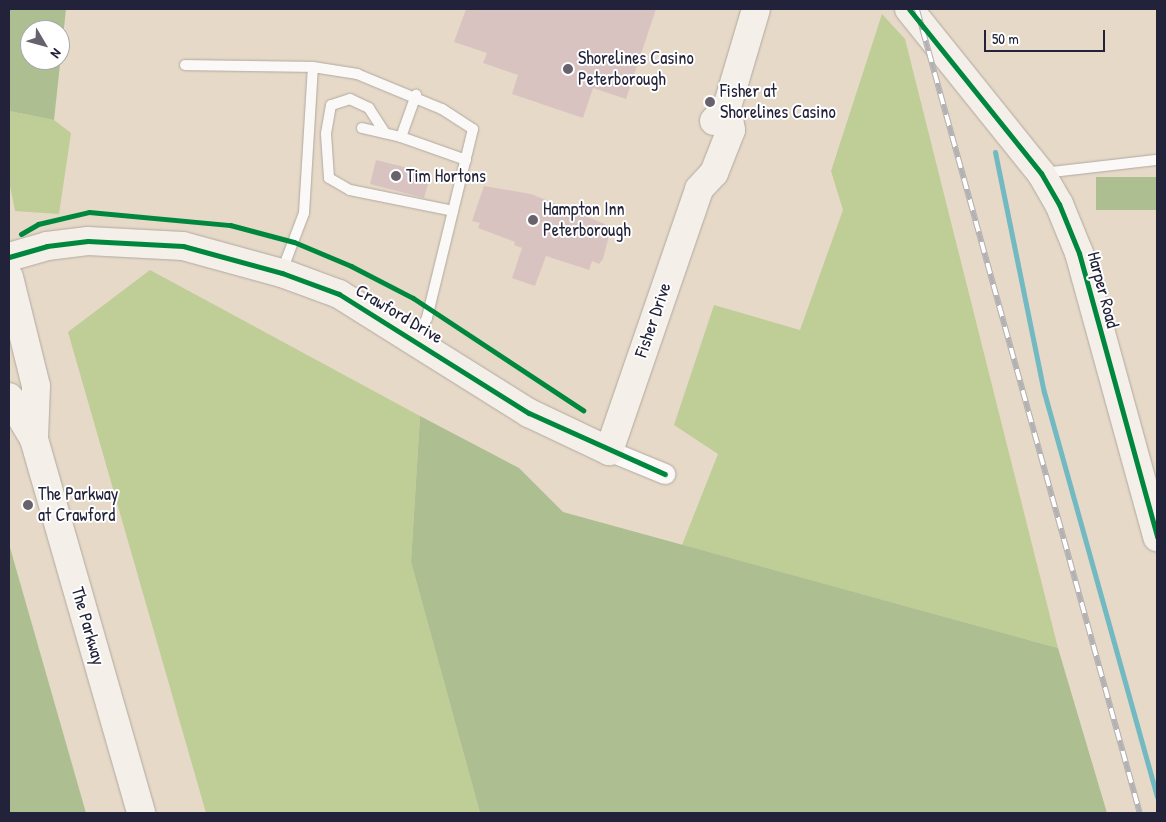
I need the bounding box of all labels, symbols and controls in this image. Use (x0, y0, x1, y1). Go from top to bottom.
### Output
north arrow (20, 20, 70, 70)
scale bar (986, 20, 1107, 52)
text: 50 m (992, 28, 1019, 49)
text: N (47, 45, 66, 62)
place label: Shorelines Casino Peterborough (578, 48, 694, 90)
marker: Shorelines Casino Peterborough (562, 63, 574, 75)
place label: Fisher at Shorelines Casino (720, 81, 836, 124)
marker: Fisher at Shorelines Casino (704, 96, 716, 108)
place label: Tim Hortons (406, 165, 486, 187)
marker: Tim Hortons (390, 170, 402, 182)
place label: Hampton Inn Peterborough (543, 199, 631, 242)
marker: Hampton Inn Peterborough (527, 214, 539, 226)
street label: Harper Road (1082, 250, 1124, 330)
street label: Crawford Drive (351, 280, 447, 348)
street label: Fisher Drive (630, 280, 676, 360)
place label: The Parkway at Crawford (38, 484, 118, 526)
marker: The Parkway at Crawford (22, 499, 34, 511)
street label: The Parkway (67, 584, 109, 668)

